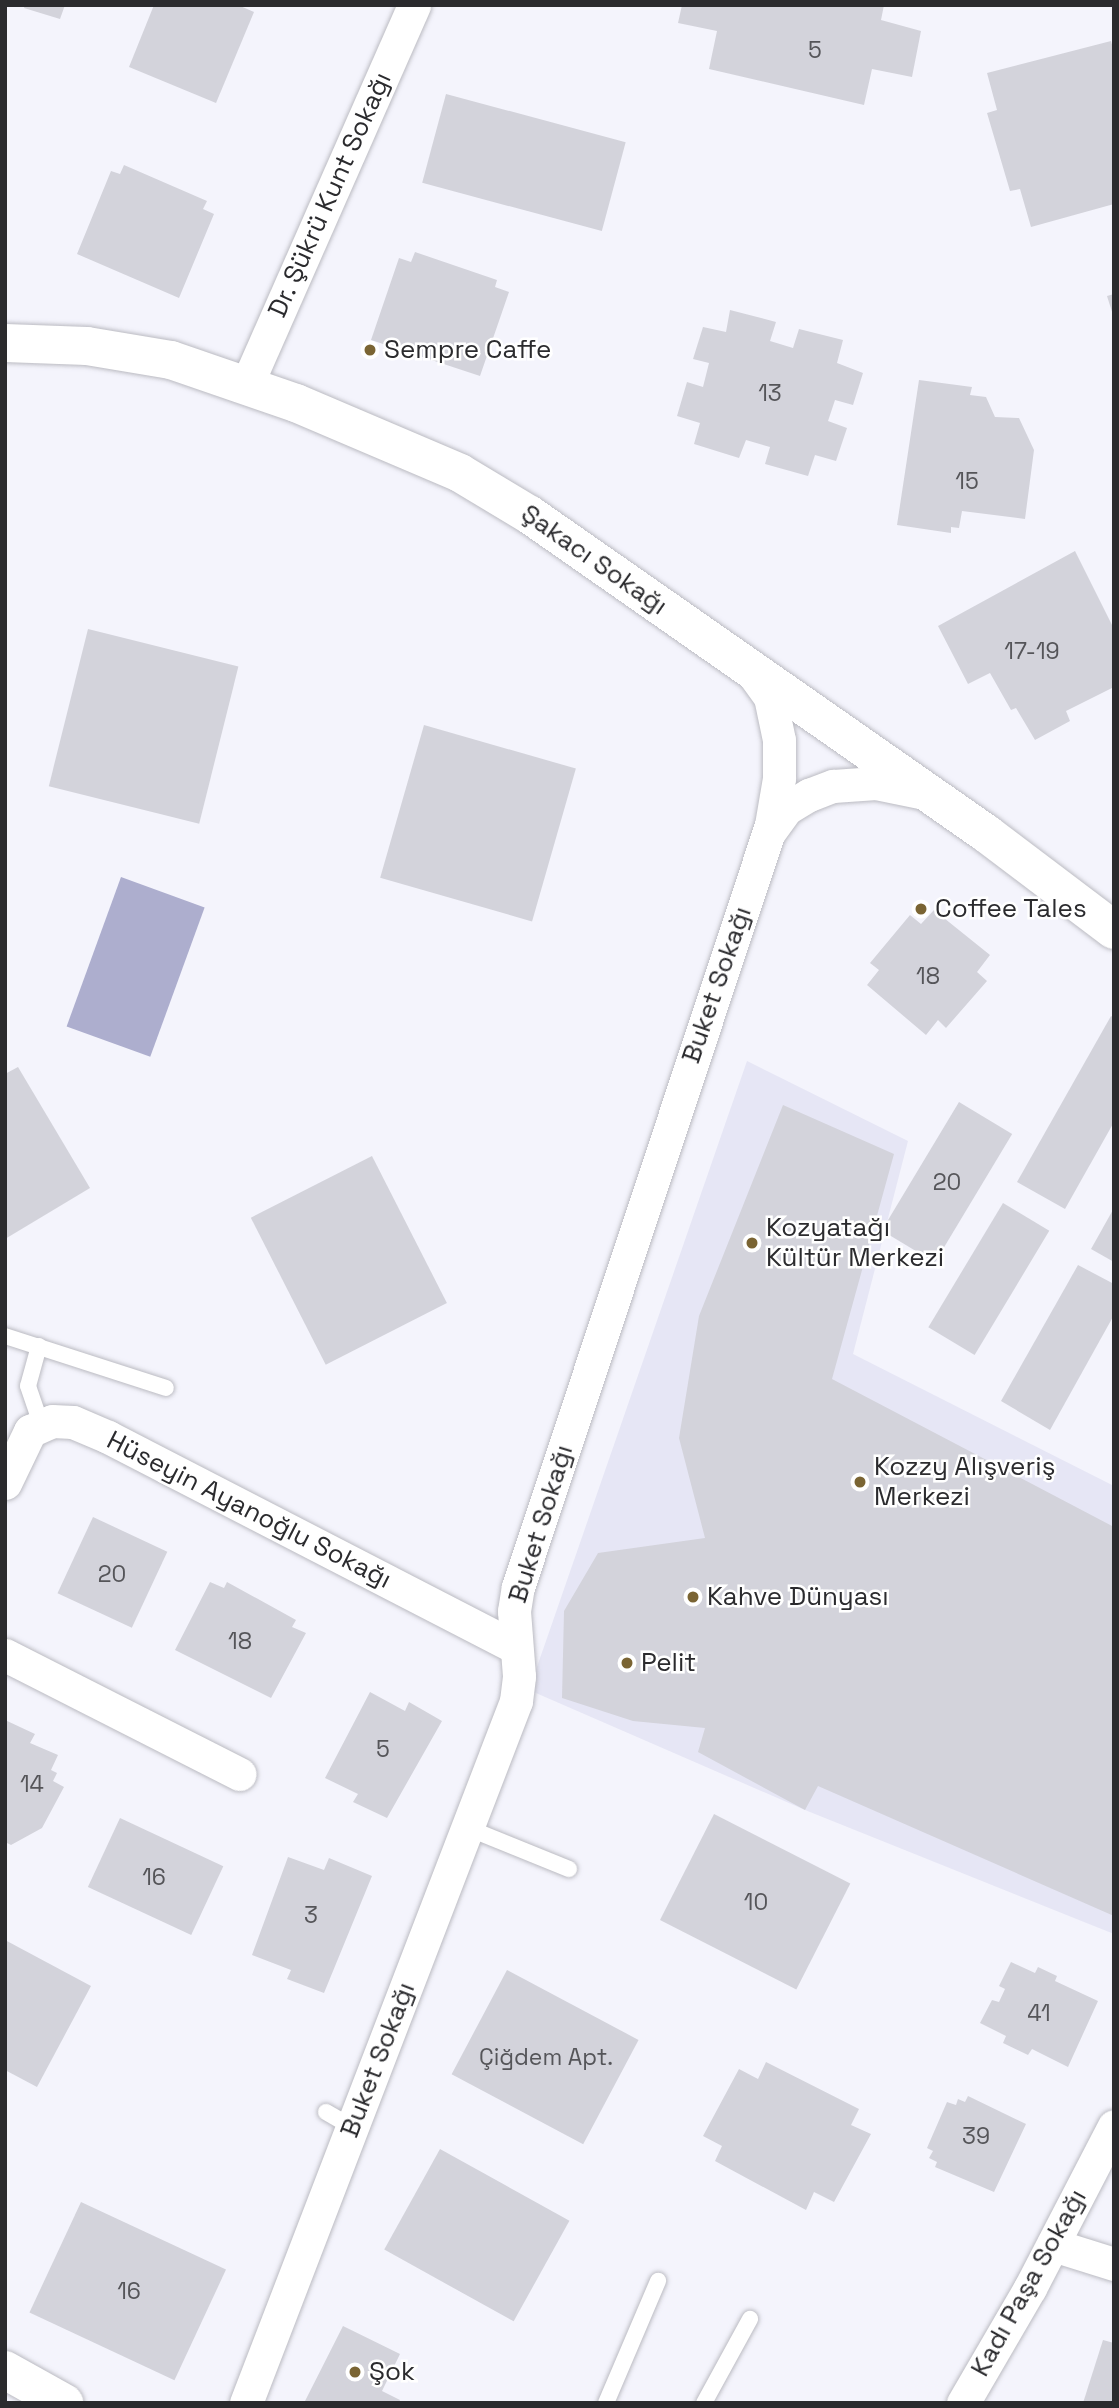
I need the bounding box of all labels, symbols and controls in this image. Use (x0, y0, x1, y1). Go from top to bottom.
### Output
house number: 5 (808, 36, 822, 64)
street label: Dr. Şükrü Kunt Sokağı (262, 67, 398, 323)
place label: Sempre Caffe (384, 334, 551, 366)
marker: Sempre Caffe (362, 342, 378, 358)
house number: 13 (758, 379, 782, 407)
house number: 15 (955, 467, 979, 495)
street label: Şakacı Sokağı (515, 498, 673, 622)
house number: 17-19 (1004, 637, 1060, 665)
place label: Coffee Tales (935, 893, 1087, 925)
marker: Coffee Tales (913, 901, 929, 917)
street label: Buket Sokağı (676, 903, 758, 1067)
house number: 18 (916, 962, 940, 990)
house number: 20 (933, 1168, 961, 1196)
place label: Kozyatağı Kültür Merkezi (766, 1212, 944, 1274)
marker: Kozyatağı Kültür Merkezi (744, 1235, 760, 1251)
street label: Hüseyin Ayanoğlu Sokağı (101, 1425, 397, 1595)
street label: Buket Sokağı (502, 1441, 580, 1607)
place label: Kozzy Alışveriş Merkezi (874, 1451, 1056, 1512)
marker: Kozzy Alışveriş Merkezi (852, 1474, 868, 1490)
house number: 20 (98, 1560, 126, 1588)
place label: Kahve Dünyası (707, 1581, 889, 1613)
marker: Kahve Dünyası (685, 1589, 701, 1605)
house number: 18 (228, 1627, 252, 1655)
place label: Pelit (641, 1647, 696, 1679)
marker: Pelit (619, 1655, 635, 1671)
house number: 5 (376, 1735, 390, 1763)
house number: 14 (20, 1770, 44, 1798)
house number: 16 (142, 1863, 166, 1891)
house number: 10 (744, 1888, 768, 1916)
house number: 3 (304, 1901, 318, 1929)
street label: Buket Sokağı (334, 1978, 422, 2142)
house number: 41 (1027, 1999, 1051, 2027)
house number: Çiğdem Apt. (479, 2043, 613, 2071)
house number: 39 (962, 2122, 990, 2150)
street label: Kadı Paşa Sokağı (965, 2184, 1093, 2382)
house number: 16 (117, 2277, 141, 2305)
place label: Şok (369, 2356, 415, 2388)
marker: Şok (347, 2364, 363, 2380)

